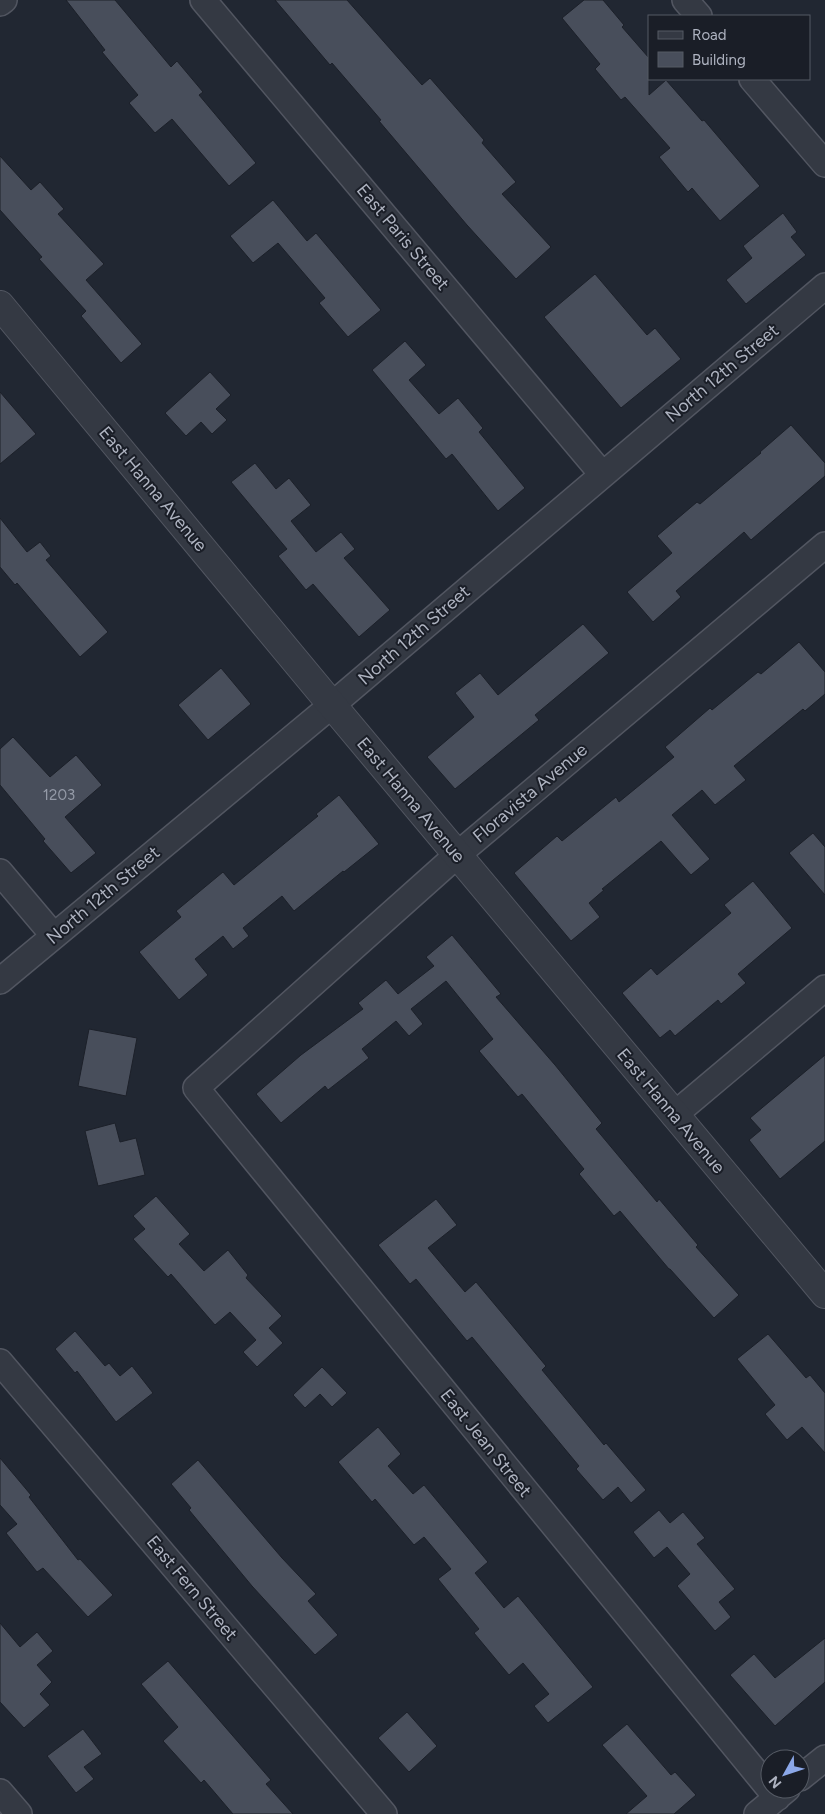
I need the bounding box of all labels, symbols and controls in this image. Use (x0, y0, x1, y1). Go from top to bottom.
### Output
legend (648, 15, 810, 80)
text: Road (692, 26, 727, 44)
text: Building (692, 51, 746, 69)
street label: East Paris Street (352, 179, 454, 295)
street label: North 12th Street (661, 319, 783, 427)
street label: East Hanna Avenue (94, 422, 212, 556)
street label: North 12th Street (354, 580, 475, 690)
street label: East Hanna Avenue (352, 733, 470, 867)
street label: Floravista Avenue (468, 739, 592, 847)
house number: 1203 (43, 786, 75, 804)
street label: North 12th Street (42, 841, 164, 949)
street label: East Hanna Avenue (612, 1044, 730, 1178)
street label: East Jean Street (436, 1385, 536, 1502)
street label: East Fern Street (142, 1531, 242, 1645)
north arrow (760, 1749, 810, 1799)
text: N (765, 1772, 785, 1792)

